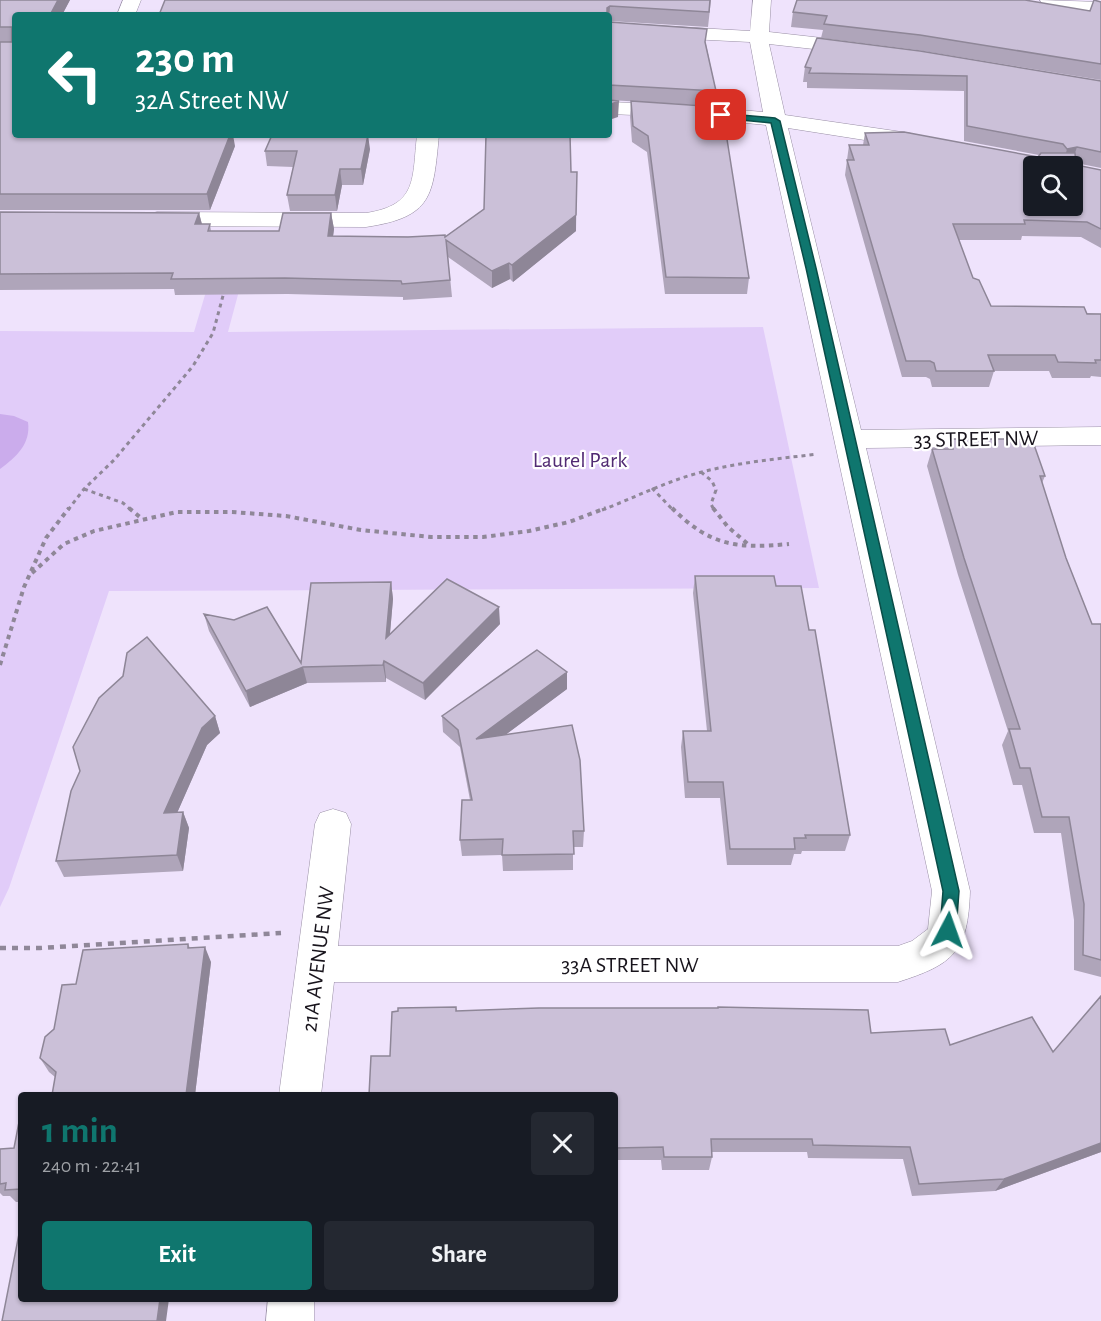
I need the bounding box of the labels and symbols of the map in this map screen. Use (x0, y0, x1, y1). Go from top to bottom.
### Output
pin (695, 89, 746, 140)
street label: 33 STREET NW (913, 427, 1039, 451)
park label: Laurel Park (533, 449, 627, 471)
street label: 21A AVENUE NW (298, 885, 338, 1033)
position arrow (916, 898, 980, 962)
street label: 33A STREET NW (561, 954, 699, 976)

